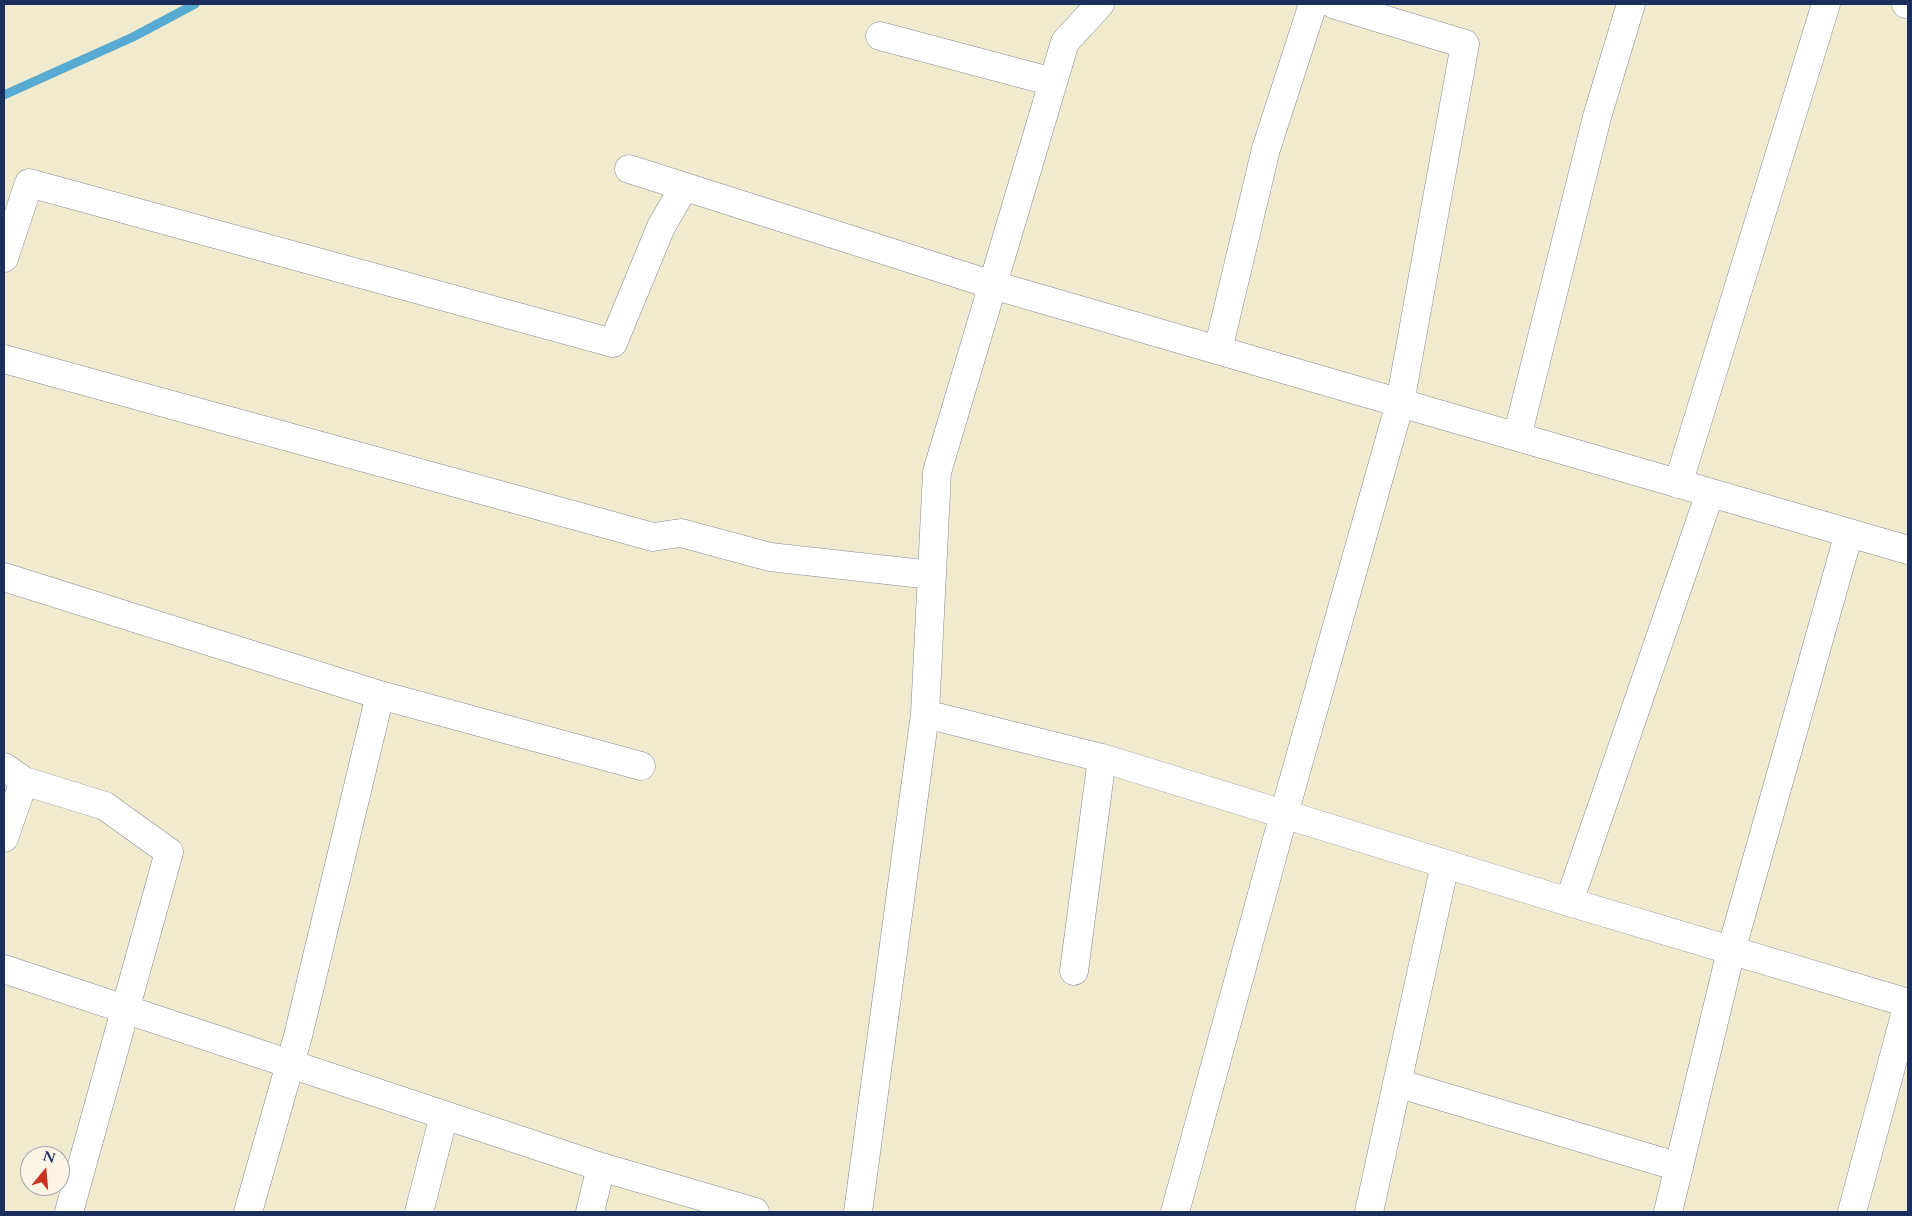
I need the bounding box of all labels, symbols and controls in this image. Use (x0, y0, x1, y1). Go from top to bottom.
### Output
north arrow (20, 1146, 70, 1196)
text: N (41, 1146, 58, 1168)

